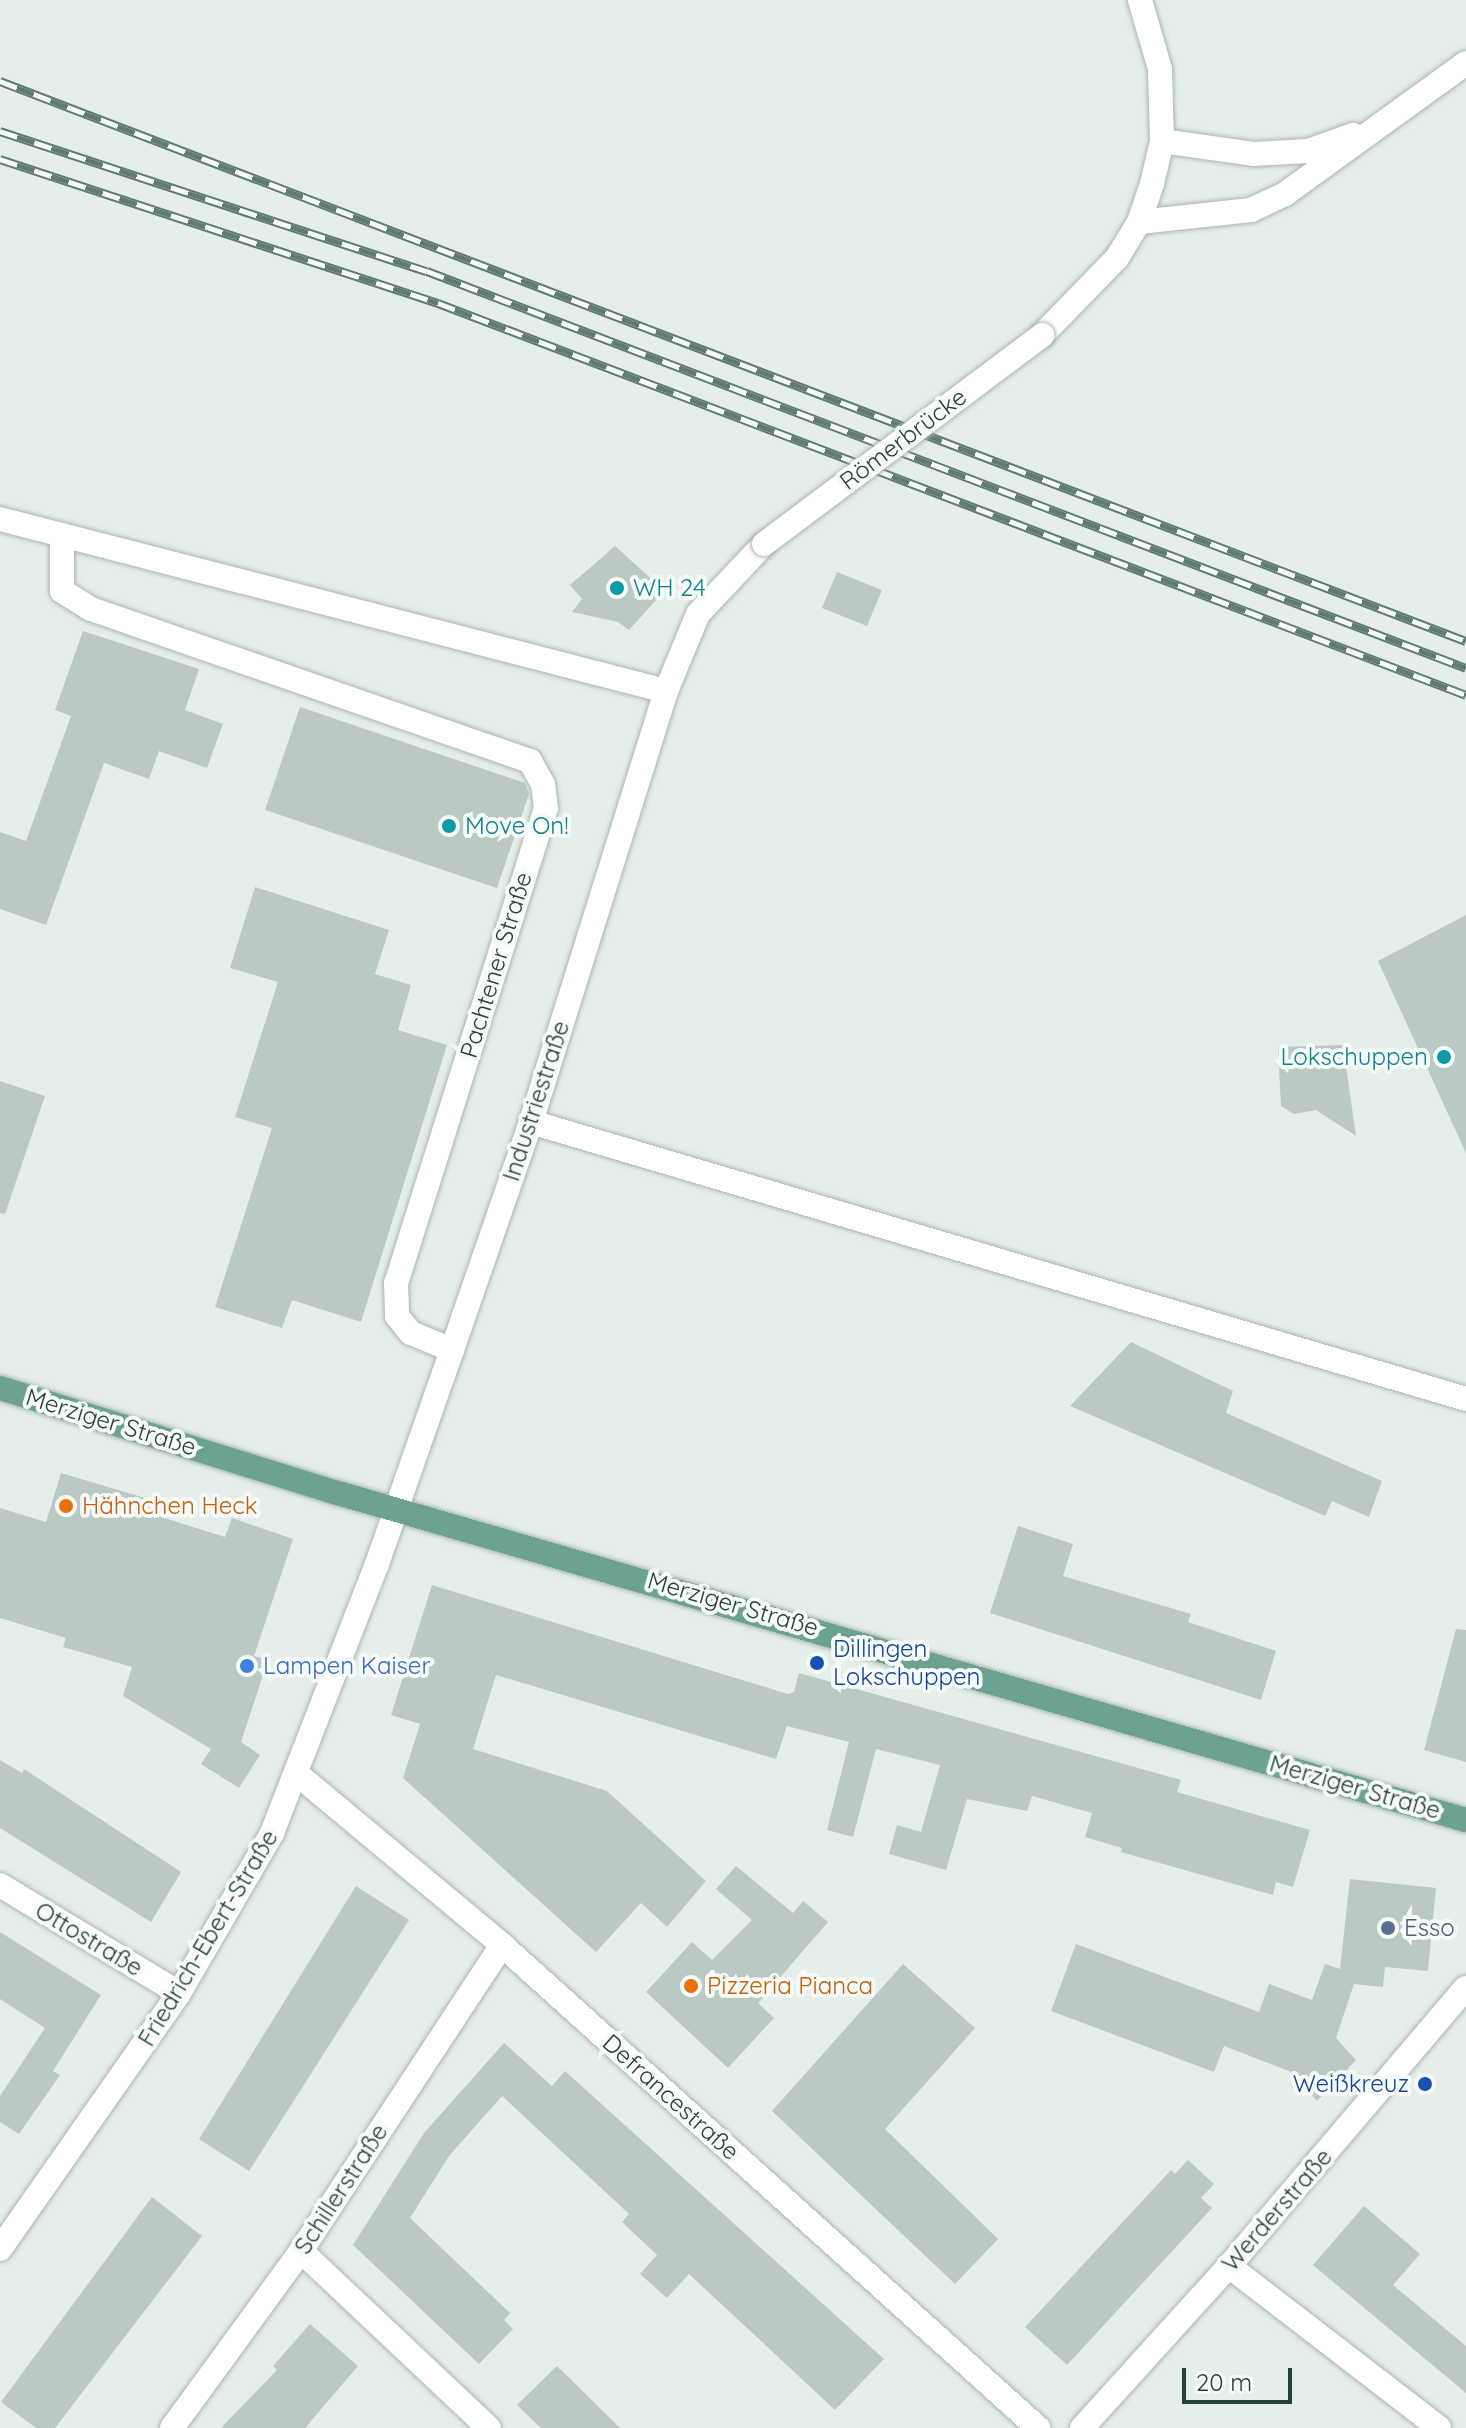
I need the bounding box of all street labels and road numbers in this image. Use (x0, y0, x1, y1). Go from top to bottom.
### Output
street label: Römerbrücke (834, 382, 972, 496)
street label: Pachtener Straße (454, 869, 538, 1061)
street label: Industriestraße (497, 1017, 575, 1185)
street label: Merziger Straße (22, 1382, 200, 1462)
street label: Merziger Straße (644, 1566, 822, 1642)
street label: Merziger Straße (1266, 1749, 1444, 1825)
street label: Friedrich-Ebert-Straße (132, 1825, 284, 2051)
street label: Ottostraße (30, 1896, 148, 1982)
street label: Defrancestraße (597, 2028, 745, 2166)
street label: Schillerstraße (288, 2119, 394, 2259)
street label: Werderstraße (1216, 2143, 1338, 2277)

